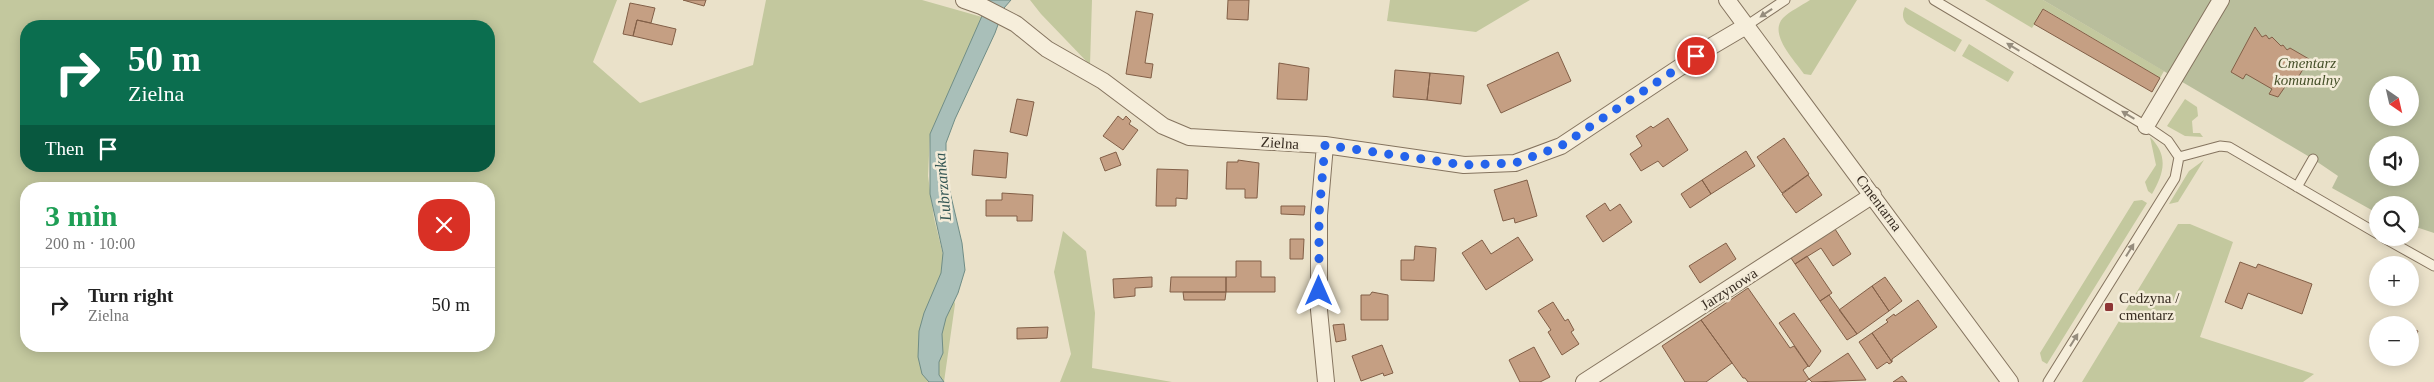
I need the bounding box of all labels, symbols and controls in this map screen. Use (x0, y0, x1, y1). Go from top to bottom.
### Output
one-way arrow (1759, 8, 1772, 18)
pin (1675, 35, 1717, 77)
icon: right (45, 40, 110, 105)
text: 50 m (128, 40, 201, 79)
icon: arrive (1682, 42, 1710, 70)
one-way arrow (2006, 43, 2021, 51)
park label: Cmentarz komunalny (2274, 55, 2340, 88)
north arrow (2369, 76, 2419, 126)
map controls (2369, 76, 2419, 366)
text: Zielna (128, 81, 184, 106)
one-way arrow (2122, 111, 2135, 120)
street label: Zielna (1260, 134, 1300, 152)
icon: arrive (94, 135, 122, 163)
button: sound (2369, 136, 2419, 186)
text: Then (45, 138, 84, 159)
water label: Lubrzanka (931, 152, 954, 223)
street label: Cmentarna (1853, 172, 1905, 234)
button: search (2369, 196, 2419, 246)
text: 3 min (45, 199, 118, 232)
button: close (418, 199, 470, 251)
text: 200 m · 10:00 (45, 235, 135, 252)
one-way arrow (2125, 243, 2135, 256)
button: + (2369, 256, 2419, 306)
position arrow (1292, 264, 1344, 316)
street label: Jarzynowa (1698, 265, 1761, 313)
text: Turn right (88, 285, 173, 306)
place label: Cedzyna / cmentarz (2119, 290, 2180, 323)
icon: right (45, 291, 73, 319)
text: 50 m (431, 294, 470, 315)
marker: Cedzyna / cmentarz (2103, 301, 2115, 313)
text: Zielna (88, 307, 129, 324)
button: − (2369, 316, 2419, 366)
one-way arrow (2069, 334, 2078, 347)

